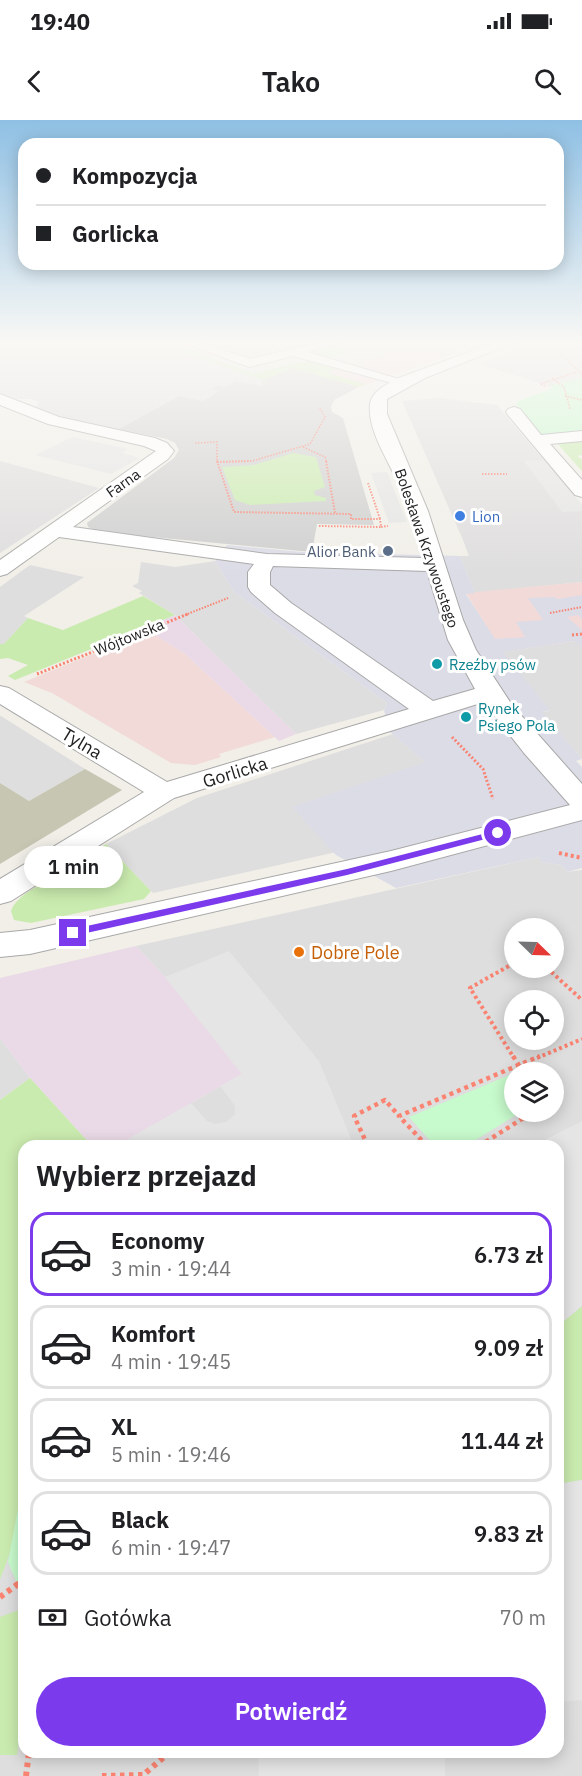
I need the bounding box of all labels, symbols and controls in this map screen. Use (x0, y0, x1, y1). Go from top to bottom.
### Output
text: 19:40 (30, 7, 90, 36)
text: Tako (262, 64, 320, 99)
icon: back (18, 65, 51, 98)
icon: search (531, 65, 564, 98)
text: Kompozycja (72, 161, 198, 190)
text: Gorlicka (72, 219, 159, 248)
street label: Farna (102, 464, 144, 502)
street label: Bolesława Krzywoustego (391, 466, 463, 630)
place label: Lion (472, 507, 500, 526)
marker: Lion (453, 509, 467, 523)
place label: Alior Bank (307, 542, 376, 561)
marker: Alior Bank (381, 544, 395, 558)
street label: Wójtowska (91, 614, 167, 660)
place label: Rzeźby psów (449, 655, 537, 674)
marker: Rzeźby psów (430, 657, 444, 671)
place label: Rynek Psiego Pola (478, 699, 555, 735)
marker: Rynek Psiego Pola (459, 710, 473, 724)
street label: Tylna (58, 722, 107, 764)
street label: Gorlicka (200, 751, 271, 793)
route start (484, 819, 511, 846)
callout: 1 min (23, 846, 122, 888)
text: 1 min (48, 853, 99, 880)
north arrow (504, 918, 564, 978)
map controls (504, 918, 564, 1122)
route end (59, 919, 86, 946)
place label: Dobre Pole (311, 941, 400, 964)
marker: Dobre Pole (292, 945, 306, 959)
button: locate (504, 990, 564, 1050)
button: layers (504, 1062, 564, 1122)
text: Wybierz przejazd (36, 1158, 257, 1193)
text: Economy (111, 1226, 205, 1255)
icon: car (39, 1227, 93, 1281)
text: 6.73 zł (474, 1240, 543, 1269)
text: 3 min · 19:44 (111, 1255, 231, 1282)
text: Komfort (111, 1319, 196, 1348)
icon: car (39, 1320, 93, 1374)
text: 9.09 zł (474, 1333, 543, 1362)
text: 4 min · 19:45 (111, 1348, 231, 1375)
text: XL (111, 1412, 137, 1441)
icon: car (39, 1413, 93, 1467)
text: 11.44 zł (461, 1426, 543, 1455)
text: 5 min · 19:46 (111, 1441, 231, 1468)
text: Black (111, 1505, 169, 1534)
icon: car (39, 1506, 93, 1560)
text: 9.83 zł (474, 1519, 543, 1548)
text: 6 min · 19:47 (111, 1534, 231, 1561)
icon: cash (36, 1601, 69, 1634)
text: Gotówka (84, 1603, 172, 1632)
text: 70 m (500, 1604, 546, 1631)
button: Potwierdź (36, 1677, 546, 1746)

